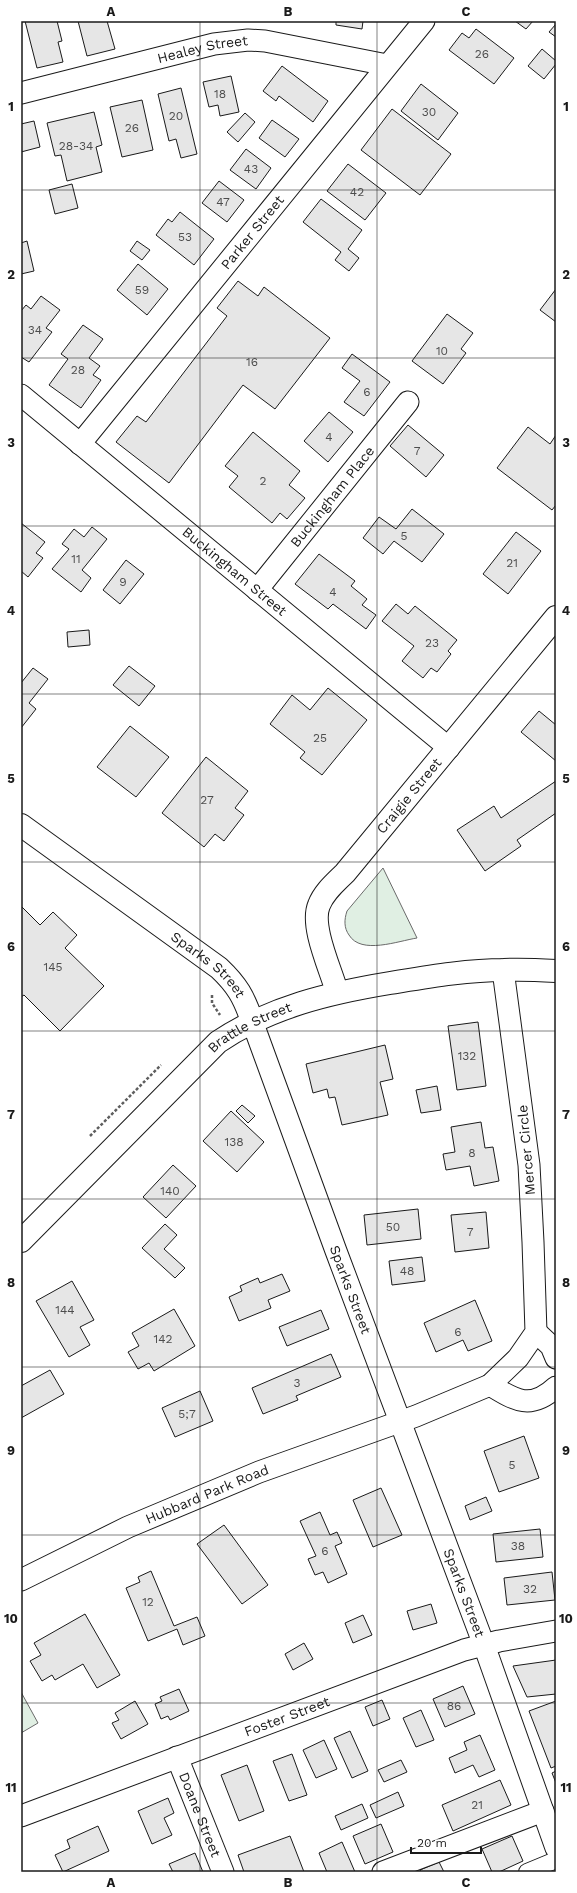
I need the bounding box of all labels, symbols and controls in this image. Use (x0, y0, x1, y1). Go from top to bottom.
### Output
text: A (107, 4, 116, 19)
text: B (284, 4, 293, 19)
text: C (462, 4, 471, 19)
street label: Healey Street (156, 32, 249, 66)
house number: 26 (475, 47, 489, 61)
house number: 18 (214, 87, 226, 101)
text: 1 (8, 99, 14, 114)
text: 1 (563, 99, 569, 114)
house number: 30 (422, 105, 436, 119)
house number: 20 (169, 109, 183, 123)
house number: 26 (125, 121, 139, 135)
house number: 28-34 (59, 139, 93, 153)
house number: 43 (244, 162, 258, 176)
house number: 42 (350, 185, 364, 199)
street label: Parker Street (218, 192, 287, 272)
house number: 47 (216, 195, 230, 209)
house number: 53 (178, 230, 192, 244)
text: 2 (7, 267, 15, 282)
text: 2 (562, 267, 570, 282)
house number: 59 (135, 283, 149, 297)
house number: 34 (28, 323, 42, 337)
house number: 10 (436, 344, 448, 358)
house number: 16 (246, 355, 258, 369)
house number: 28 (71, 363, 85, 377)
house number: 6 (363, 385, 371, 399)
house number: 4 (325, 430, 333, 444)
text: 3 (7, 435, 15, 450)
text: 3 (562, 435, 570, 450)
street label: Buckingham Place (287, 443, 377, 550)
house number: 7 (414, 444, 421, 458)
house number: 2 (260, 474, 267, 488)
street label: Buckingham Street (179, 524, 290, 619)
house number: 5 (401, 529, 408, 543)
house number: 11 (71, 552, 81, 566)
house number: 21 (506, 556, 518, 570)
house number: 9 (119, 575, 127, 589)
house number: 4 (329, 585, 337, 599)
text: 4 (7, 603, 16, 618)
text: 4 (562, 603, 571, 618)
house number: 23 (425, 636, 439, 650)
house number: 25 (313, 731, 327, 745)
street label: Craigie Street (373, 755, 445, 837)
text: 5 (7, 771, 15, 786)
text: 5 (562, 771, 570, 786)
house number: 27 (200, 793, 214, 807)
street label: Sparks Street (168, 928, 249, 1000)
text: 6 (7, 939, 15, 954)
text: 6 (562, 939, 570, 954)
house number: 145 (44, 960, 63, 974)
street label: Brattle Street (204, 999, 294, 1056)
house number: 132 (458, 1049, 476, 1063)
street label: Mercer Circle (514, 1104, 538, 1196)
text: 7 (7, 1107, 15, 1122)
text: 7 (562, 1107, 570, 1122)
house number: 138 (224, 1135, 244, 1149)
house number: 8 (468, 1146, 476, 1160)
house number: 140 (160, 1184, 180, 1198)
house number: 50 (386, 1220, 400, 1234)
house number: 7 (467, 1225, 474, 1239)
street label: Sparks Street (327, 1243, 374, 1336)
house number: 48 (400, 1264, 414, 1278)
text: 8 (7, 1275, 15, 1290)
text: 8 (562, 1275, 570, 1290)
house number: 144 (55, 1303, 75, 1317)
house number: 6 (454, 1325, 462, 1339)
house number: 142 (153, 1332, 173, 1346)
house number: 3 (294, 1376, 301, 1390)
house number: 5;7 (178, 1407, 196, 1421)
text: 9 (7, 1443, 15, 1458)
text: 9 (562, 1443, 570, 1458)
house number: 5 (509, 1458, 516, 1472)
street label: Hubbard Park Road (143, 1461, 271, 1527)
house number: 38 (511, 1539, 525, 1553)
house number: 6 (321, 1544, 329, 1558)
street label: Sparks Street (440, 1546, 488, 1640)
house number: 32 (523, 1582, 537, 1596)
house number: 12 (142, 1595, 154, 1609)
text: 10 (4, 1611, 18, 1626)
text: 10 (559, 1611, 573, 1626)
street label: Foster Street (242, 1693, 332, 1740)
house number: 86 (447, 1699, 461, 1713)
street label: Doane Street (176, 1770, 224, 1860)
text: 11 (5, 1780, 17, 1795)
text: 11 (560, 1780, 572, 1795)
house number: 21 (471, 1798, 483, 1812)
scale bar (411, 1829, 481, 1855)
text: 20 m (417, 1836, 447, 1850)
text: A (107, 1875, 116, 1890)
text: B (284, 1875, 293, 1890)
text: C (462, 1875, 471, 1890)

